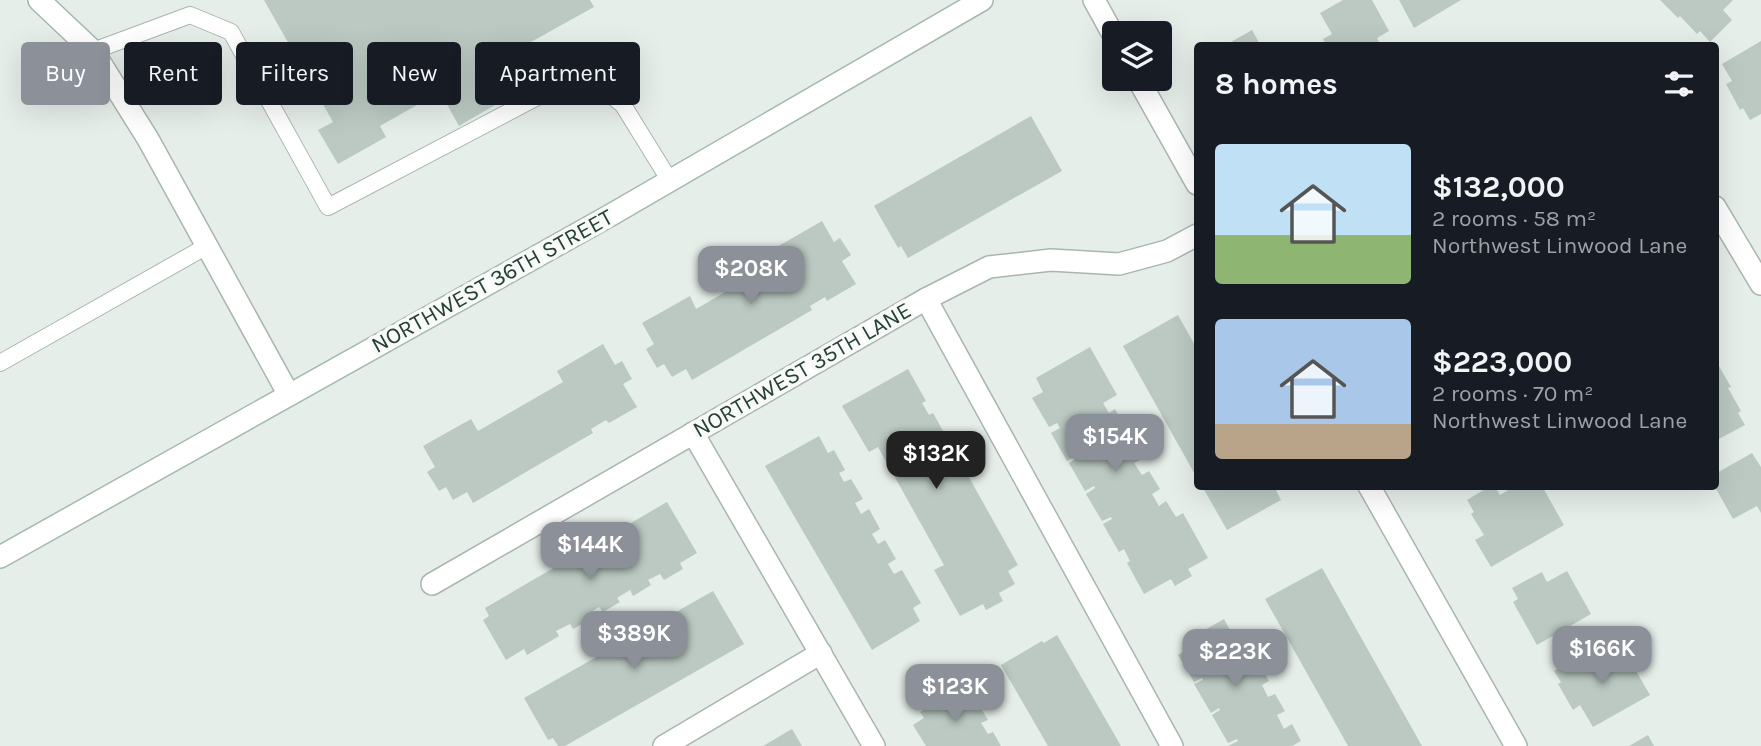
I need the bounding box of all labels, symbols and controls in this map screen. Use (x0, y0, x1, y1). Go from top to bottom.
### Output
map controls (1102, 21, 1172, 91)
button: layers (1102, 21, 1172, 91)
chip: Buy (21, 42, 110, 105)
chip: Rent (124, 42, 222, 105)
chip: Filters (236, 42, 353, 105)
chip: New (367, 42, 461, 105)
chip: Apartment (475, 42, 640, 105)
icon: filters (1660, 65, 1698, 103)
text: 8 homes (1215, 66, 1338, 102)
text: $132,000 (1432, 169, 1565, 205)
icon: home (1271, 172, 1355, 256)
street label: NORTHWEST 36TH STREET (367, 203, 618, 359)
text: 2 rooms · 58 m² (1432, 205, 1596, 232)
text: Northwest Linwood Lane (1432, 232, 1687, 259)
pin: $208K (702, 246, 800, 306)
text: $208K (714, 255, 788, 282)
street label: NORTHWEST 35TH LANE (688, 296, 916, 444)
text: $223,000 (1432, 344, 1572, 380)
icon: home (1271, 347, 1355, 431)
text: 2 rooms · 70 m² (1432, 380, 1594, 407)
text: Northwest Linwood Lane (1432, 407, 1687, 434)
pin: $154K (1066, 414, 1164, 474)
text: $154K (1082, 423, 1148, 450)
pin: $132K (887, 432, 985, 491)
text: $132K (902, 440, 970, 467)
pin: $144K (541, 522, 639, 582)
text: $144K (557, 531, 623, 558)
pin: $389K (585, 612, 683, 671)
text: $389K (597, 620, 671, 647)
pin: $166K (1553, 626, 1651, 686)
pin: $223K (1186, 630, 1284, 689)
text: $166K (1568, 635, 1636, 662)
text: $223K (1198, 638, 1272, 665)
pin: $123K (906, 664, 1004, 724)
text: $123K (921, 673, 989, 700)

